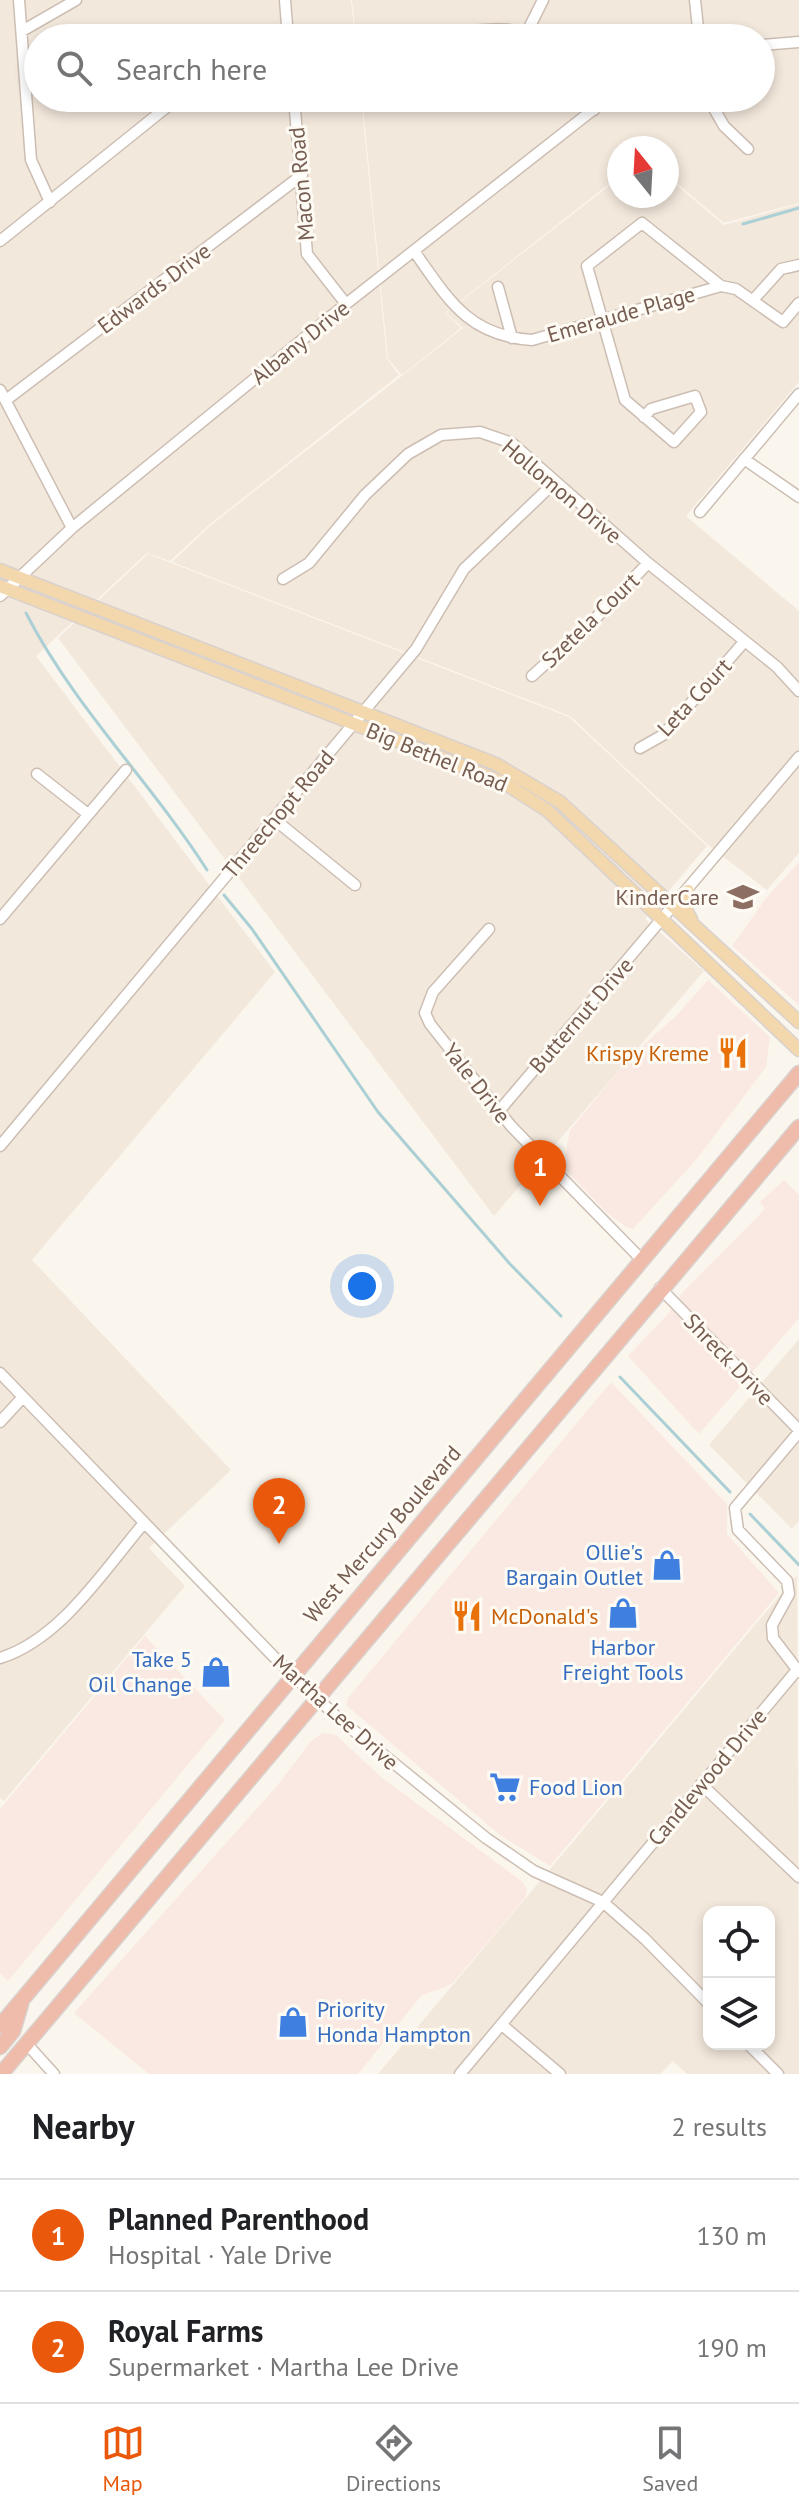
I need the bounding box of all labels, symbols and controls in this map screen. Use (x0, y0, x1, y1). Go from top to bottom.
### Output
search box (24, 24, 775, 112)
icon: search (52, 46, 96, 90)
text: Search here (116, 49, 267, 88)
street label: Macon Road (282, 126, 320, 242)
north arrow (607, 136, 679, 208)
street label: Edwards Drive (92, 236, 216, 340)
street label: Emeraude Plage (544, 280, 698, 348)
street label: Albany Drive (245, 294, 355, 390)
street label: Hollomon Drive (496, 433, 628, 549)
street label: Szetela Court (535, 566, 645, 673)
street label: Leta Court (651, 652, 738, 742)
street label: Big Bethel Road (362, 716, 512, 798)
street label: Threechopt Road (216, 744, 340, 884)
school or university icon: KinderCare (726, 880, 760, 914)
place label: KinderCare (615, 883, 719, 911)
street label: Butternut Drive (523, 951, 639, 1079)
restaurant icon: Krispy Kreme (716, 1036, 750, 1070)
street label: Yale Drive (437, 1037, 517, 1129)
place label: Krispy Kreme (586, 1039, 709, 1067)
pin: 1 (514, 1140, 566, 1206)
your location (342, 1266, 382, 1306)
street label: Shreck Drive (678, 1307, 780, 1411)
street label: West Mercury Boulevard (297, 1439, 467, 1629)
pin: 2 (253, 1478, 305, 1544)
place label: Ollie's Bargain Outlet (506, 1538, 644, 1591)
shop icon: Ollie's Bargain Outlet (650, 1548, 684, 1582)
shop icon: Harbor Freight Tools (606, 1596, 640, 1630)
restaurant icon: McDonald's (450, 1599, 484, 1633)
place label: McDonald's (491, 1602, 598, 1630)
place label: Harbor Freight Tools (562, 1633, 684, 1686)
place label: Take 5 Oil Change (88, 1645, 192, 1698)
street label: Martha Lee Drive (267, 1648, 405, 1776)
shop icon: Take 5 Oil Change (199, 1655, 233, 1689)
street label: Candlewood Drive (641, 1703, 773, 1851)
supermarket icon: Food Lion (488, 1770, 522, 1804)
place label: Food Lion (529, 1773, 623, 1801)
map controls (703, 1906, 775, 2050)
button: locate (703, 1906, 775, 1978)
button: layers (703, 1978, 775, 2050)
place label: Priority Honda Hampton (317, 1995, 471, 2048)
shop icon: Priority Honda Hampton (276, 2005, 310, 2039)
text: Nearby (32, 2104, 134, 2148)
text: 2 results (672, 2110, 767, 2143)
text: Planned Parenthood (108, 2199, 369, 2238)
text: 1 (51, 2219, 65, 2252)
text: 130 m (696, 2219, 767, 2252)
text: Hospital · Yale Drive (108, 2238, 332, 2271)
text: Royal Farms (108, 2311, 263, 2350)
text: 2 (51, 2331, 65, 2364)
text: 190 m (696, 2331, 767, 2364)
text: Supermarket · Martha Lee Drive (108, 2350, 459, 2383)
tab: Map (101, 2421, 145, 2497)
tab: Directions (346, 2421, 441, 2497)
tab: Saved (642, 2421, 698, 2497)

